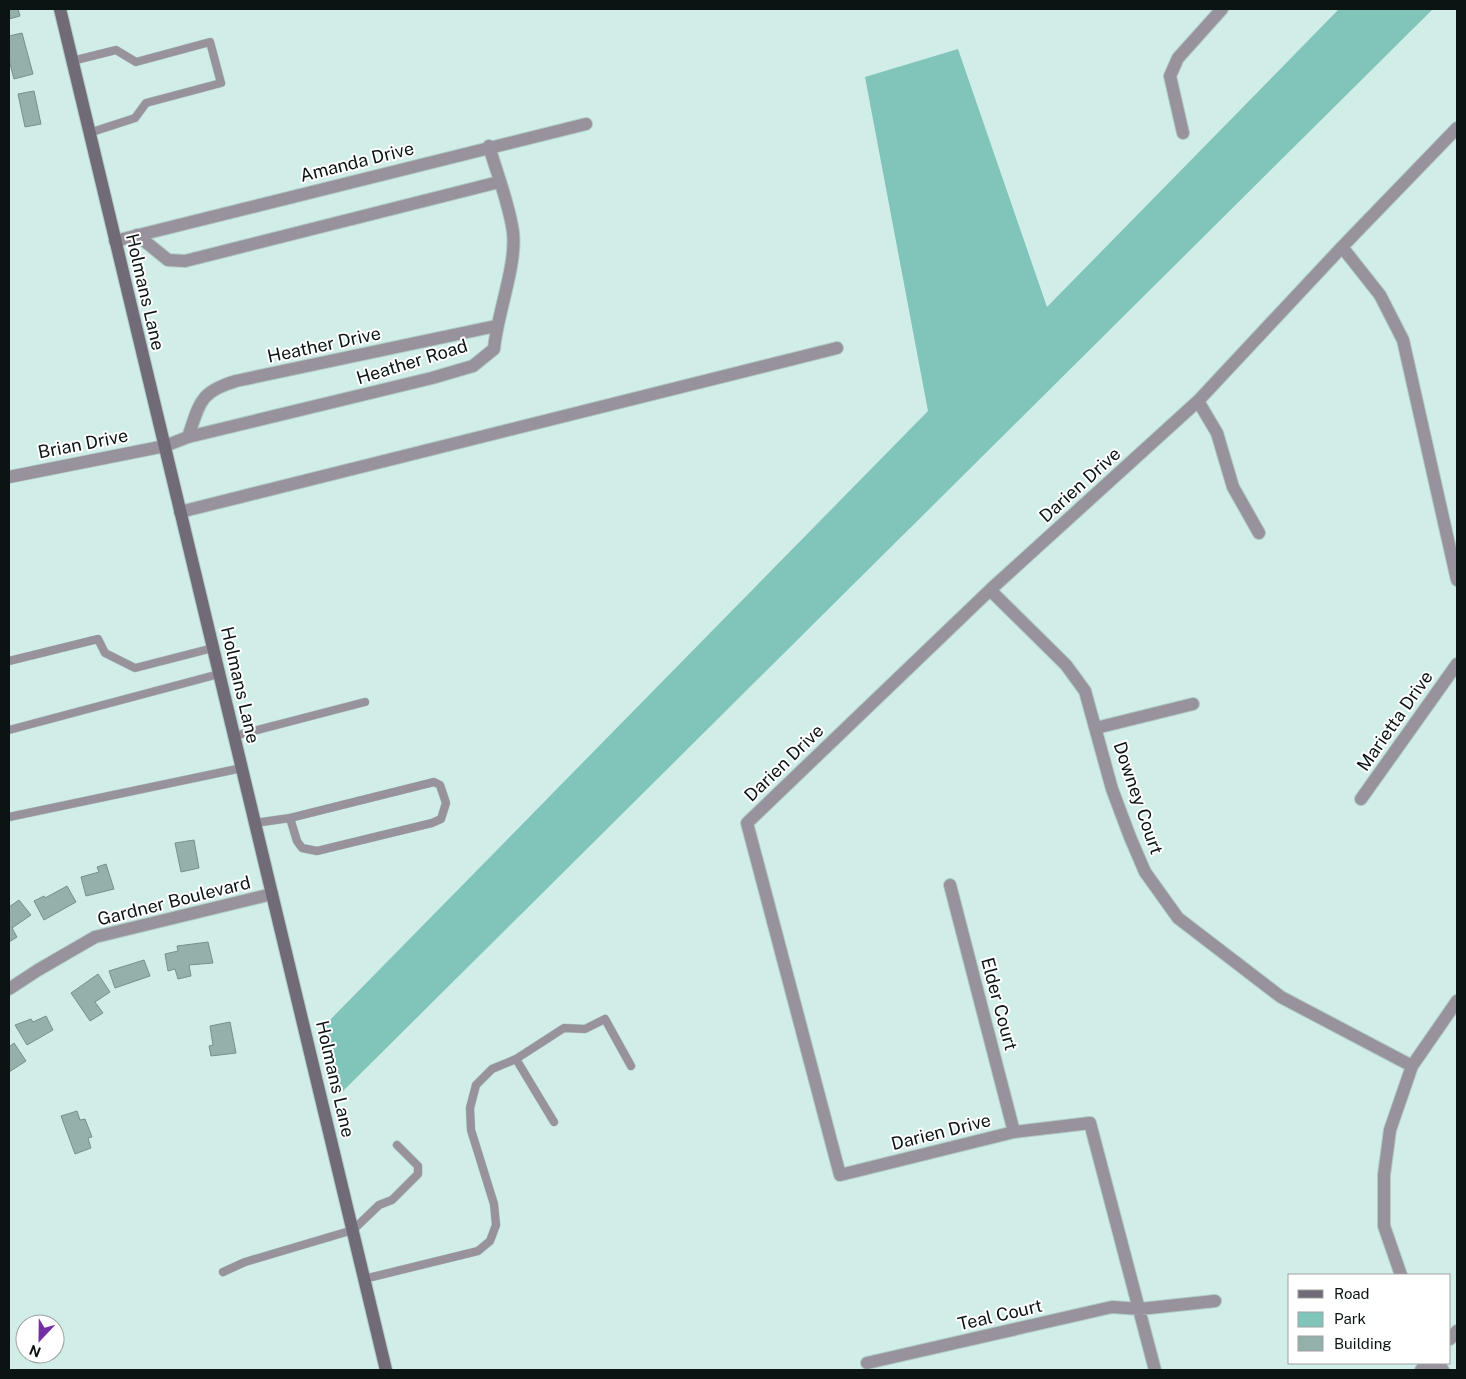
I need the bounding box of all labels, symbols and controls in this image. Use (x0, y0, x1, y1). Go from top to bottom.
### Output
street label: Amanda Drive (298, 137, 416, 186)
street label: Holmans Lane (122, 232, 169, 352)
street label: Heather Drive (265, 322, 383, 367)
street label: Heather Road (354, 335, 470, 388)
street label: Brian Drive (36, 424, 130, 463)
street label: Darien Drive (1035, 443, 1125, 527)
street label: Holmans Lane (217, 625, 264, 745)
street label: Marietta Drive (1352, 667, 1437, 775)
street label: Darien Drive (740, 720, 828, 806)
street label: Downey Court (1109, 739, 1168, 857)
street label: Gardner Boulevard (95, 871, 253, 930)
street label: Elder Court (977, 955, 1022, 1053)
street label: Holmans Lane (312, 1019, 359, 1139)
street label: Darien Drive (889, 1109, 993, 1154)
legend (1288, 1274, 1451, 1364)
text: Road (1334, 1285, 1370, 1302)
street label: Teal Court (956, 1295, 1044, 1334)
text: Park (1334, 1310, 1366, 1327)
north arrow (15, 1314, 65, 1364)
text: Building (1334, 1335, 1392, 1352)
text: N (27, 1342, 43, 1361)

